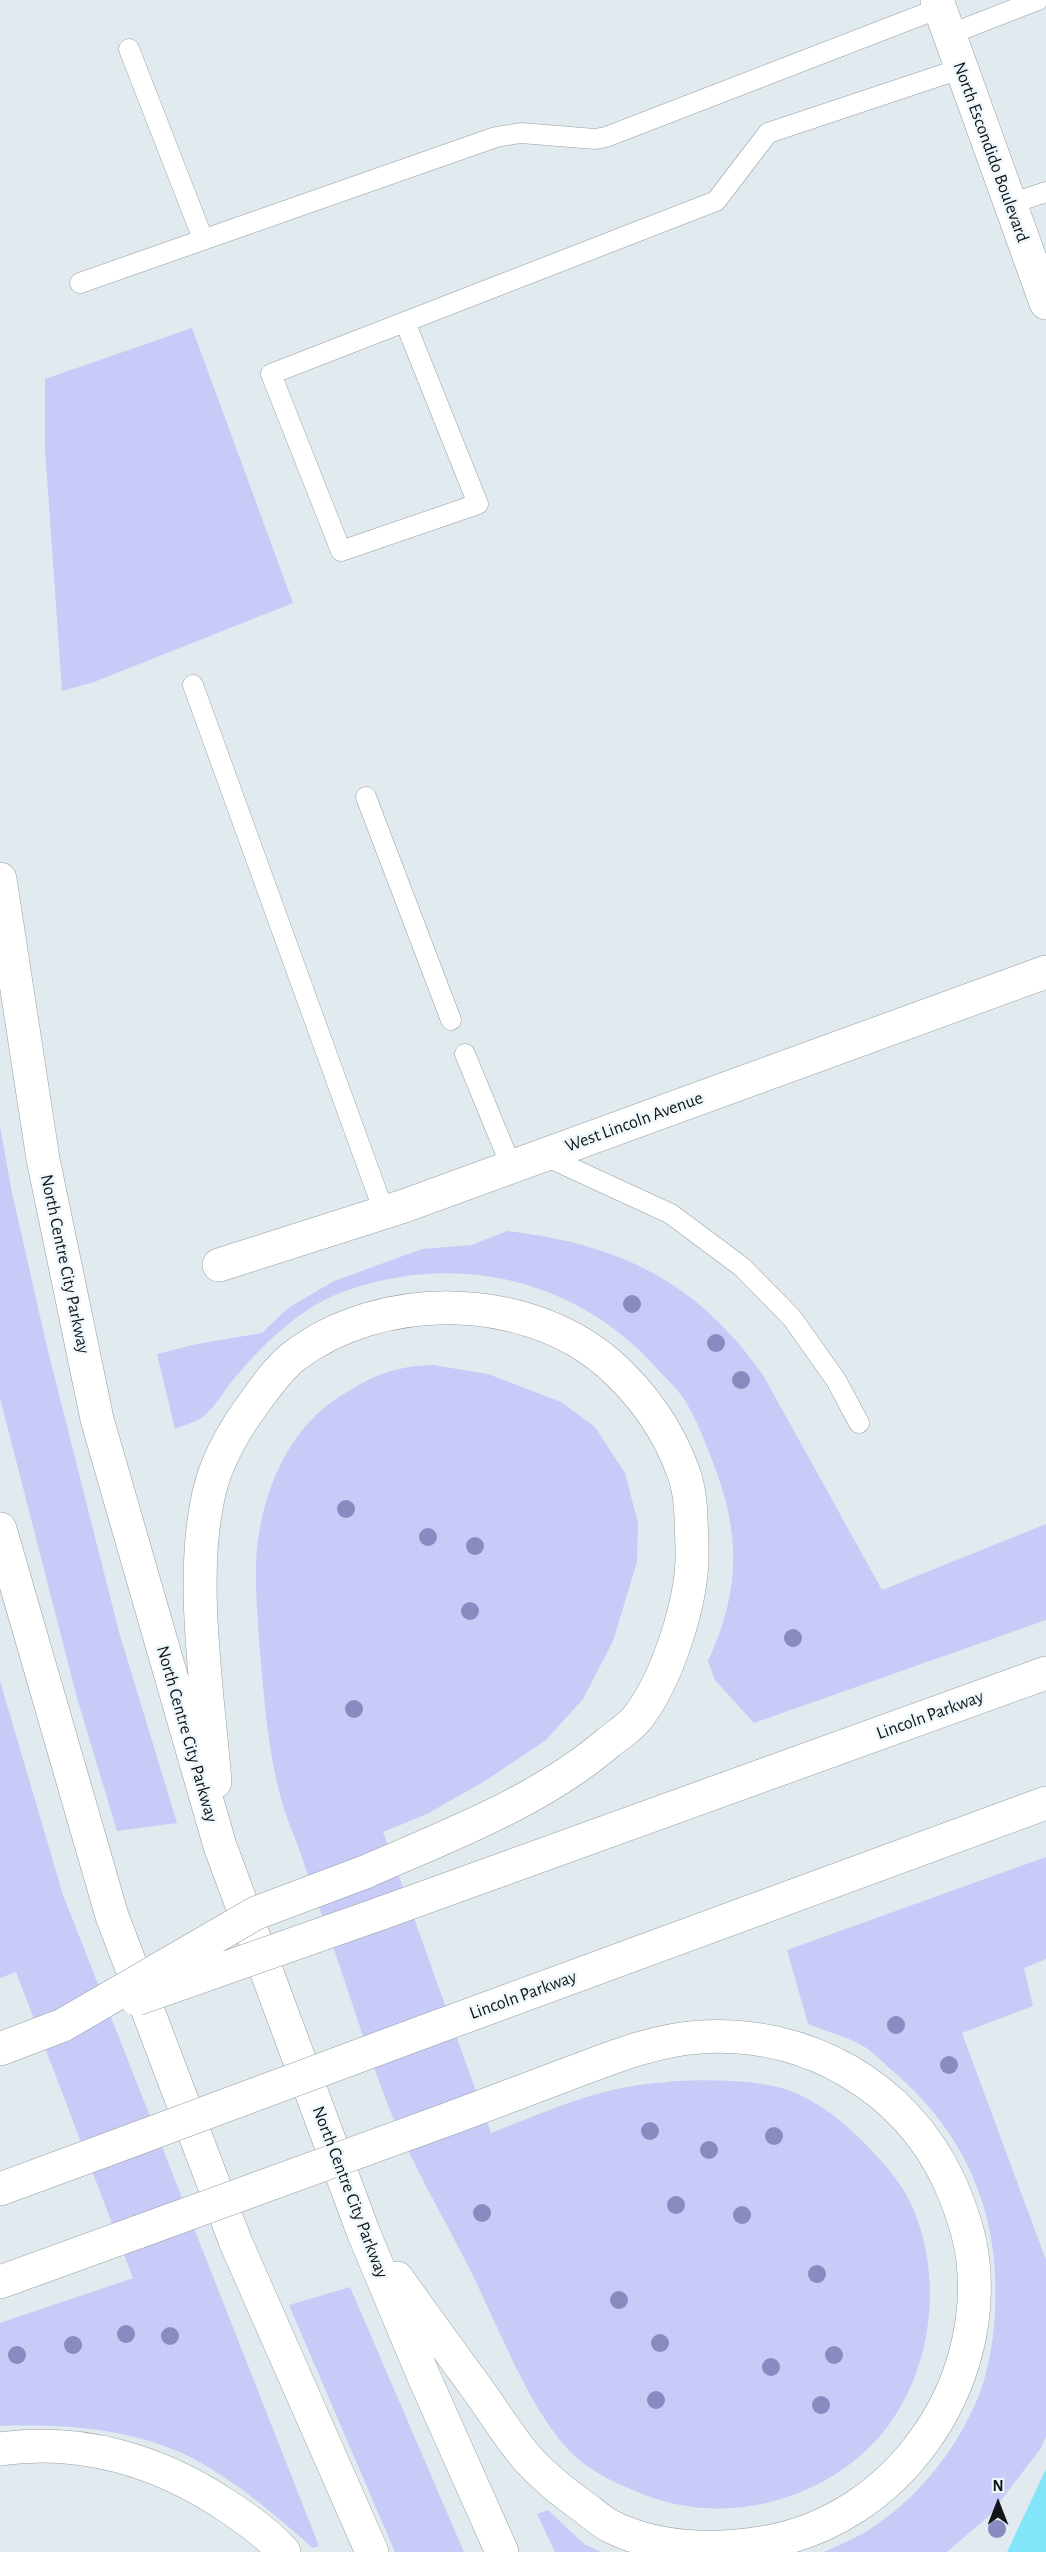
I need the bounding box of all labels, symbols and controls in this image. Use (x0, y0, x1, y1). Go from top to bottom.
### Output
street label: North Escondido Boulevard (948, 59, 1034, 245)
street label: West Lincoln Avenue (562, 1087, 706, 1157)
street label: North Centre City Parkway (35, 1172, 95, 1356)
street label: North Centre City Parkway (151, 1643, 223, 1825)
street label: Lincoln Parkway (874, 1686, 986, 1744)
street label: Lincoln Parkway (467, 1966, 579, 2024)
street label: North Centre City Parkway (307, 2103, 393, 2281)
north arrow (968, 2474, 1028, 2534)
text: N (992, 2478, 1004, 2494)

